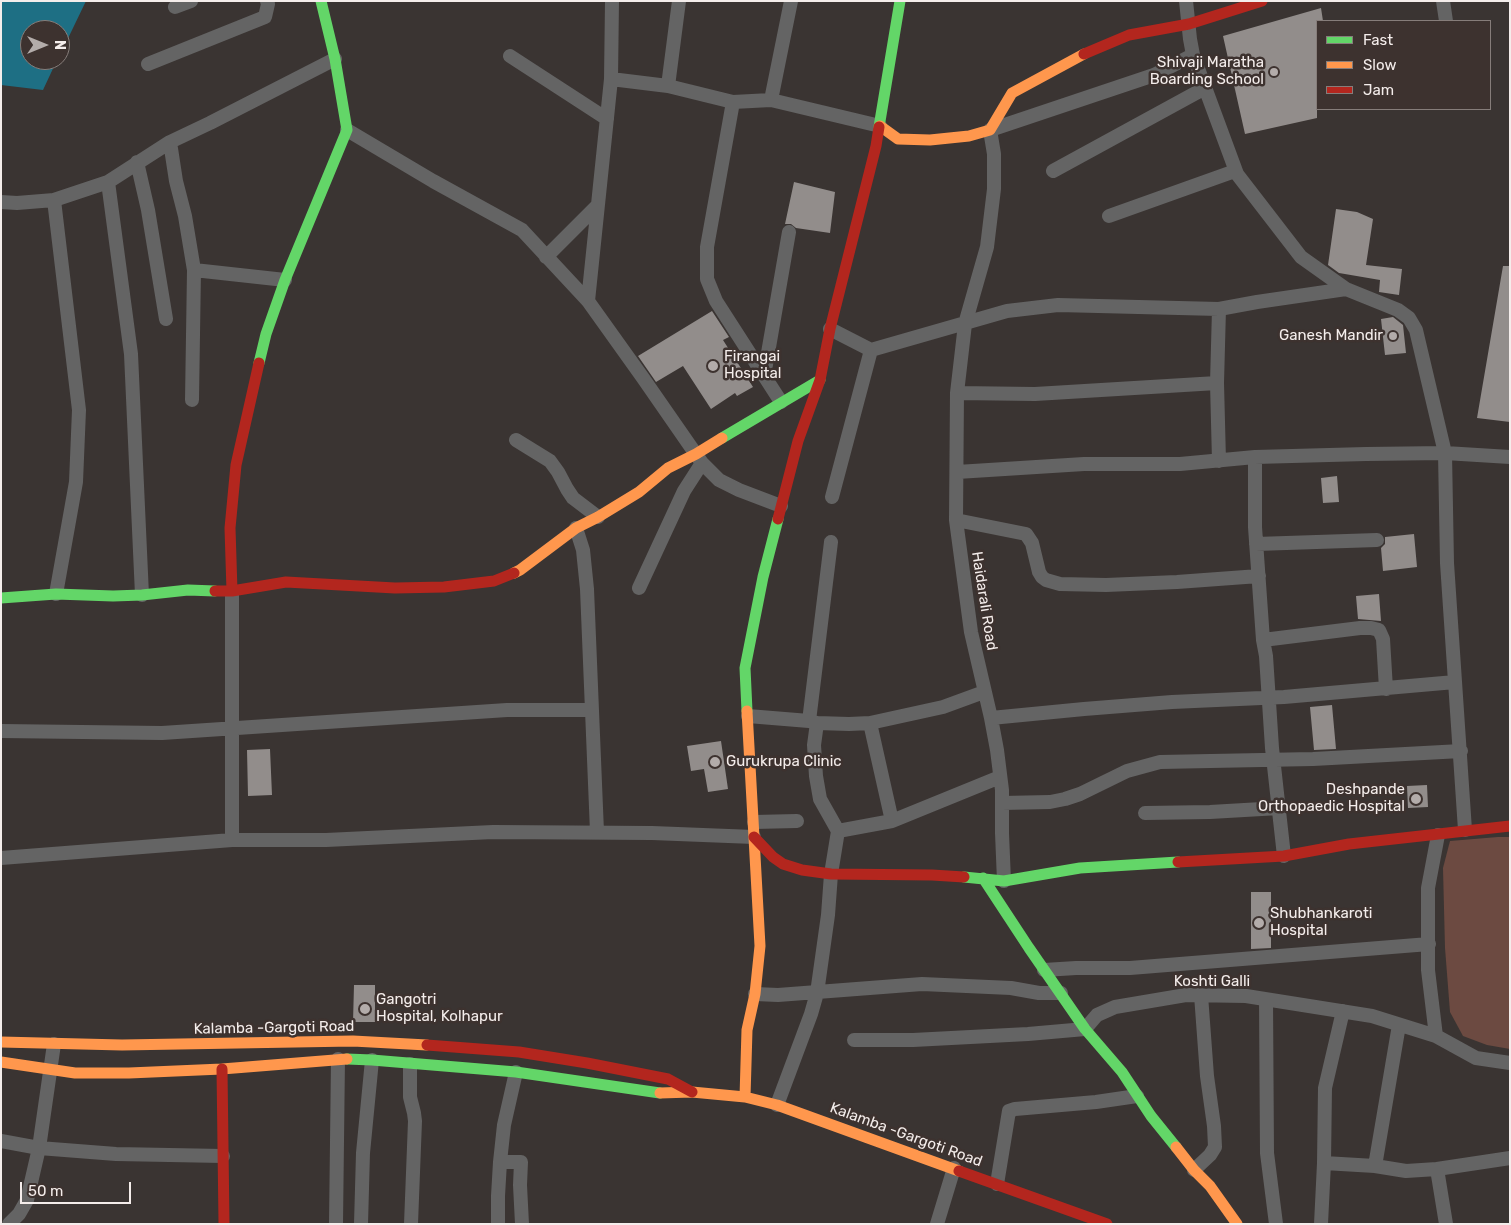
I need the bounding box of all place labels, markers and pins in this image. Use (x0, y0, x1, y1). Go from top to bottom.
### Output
place label: Shivaji Maratha Boarding School (1150, 54, 1264, 89)
marker: Shivaji Maratha Boarding School (1268, 66, 1280, 78)
place label: Ganesh Mandir (1279, 327, 1383, 345)
marker: Ganesh Mandir (1387, 330, 1399, 342)
place label: Firangai Hospital (724, 348, 781, 383)
marker: Firangai Hospital (706, 359, 720, 373)
place label: Gurukrupa Clinic (726, 753, 842, 771)
marker: Gurukrupa Clinic (708, 755, 722, 769)
place label: Deshpande Orthopaedic Hospital (1258, 781, 1405, 816)
marker: Deshpande Orthopaedic Hospital (1409, 792, 1423, 806)
place label: Shubhankaroti Hospital (1270, 905, 1372, 940)
marker: Shubhankaroti Hospital (1252, 916, 1266, 930)
place label: Gangotri Hospital, Kolhapur (376, 991, 503, 1026)
marker: Gangotri Hospital, Kolhapur (358, 1002, 372, 1016)

